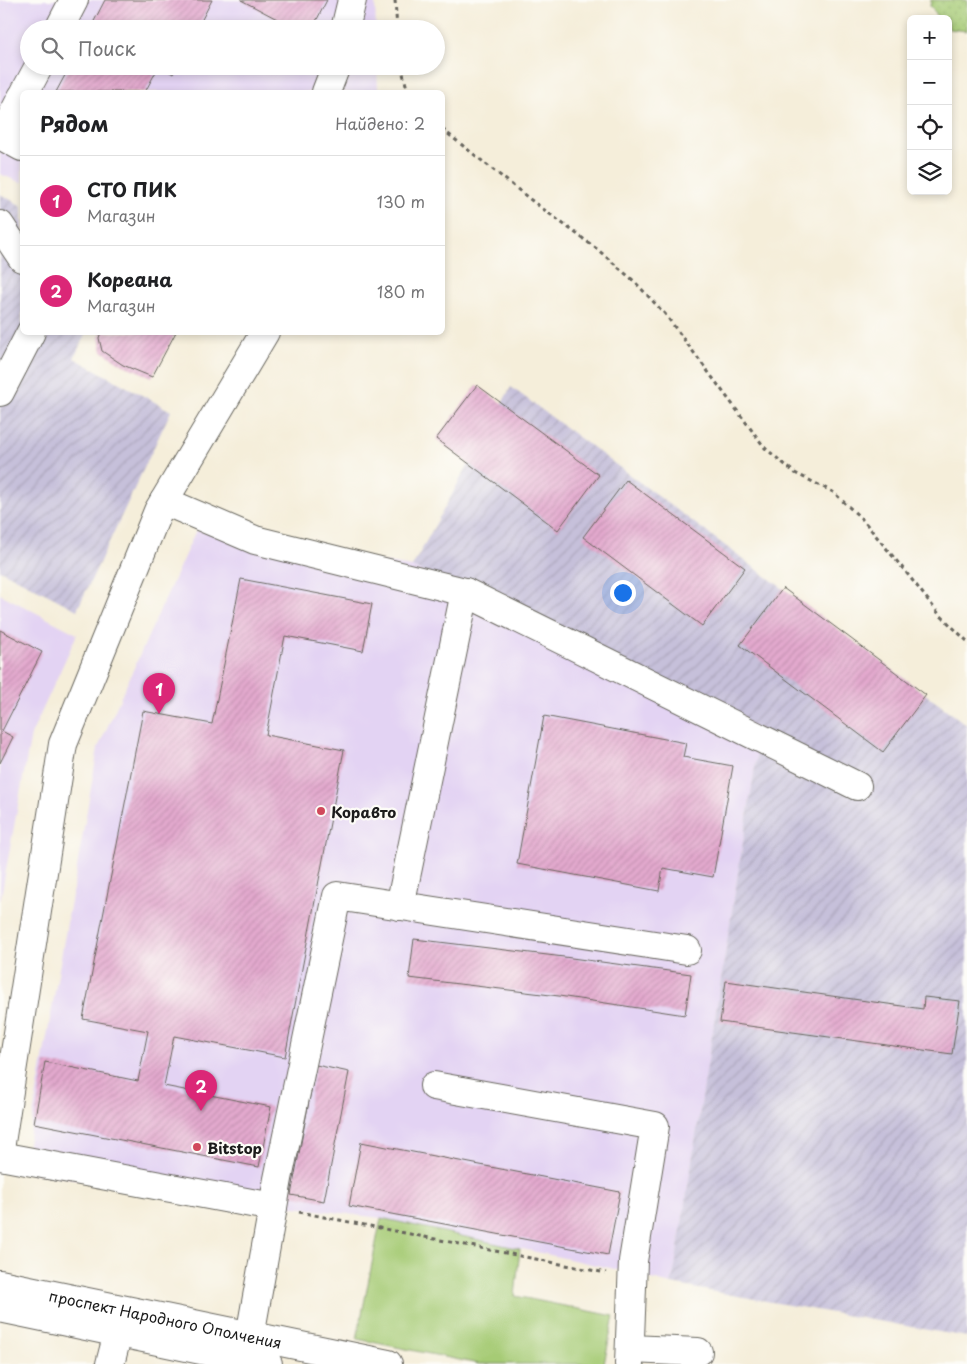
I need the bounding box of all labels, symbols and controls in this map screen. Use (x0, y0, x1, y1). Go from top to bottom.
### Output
map controls (907, 15, 952, 195)
button: + (907, 15, 952, 60)
search box (20, 20, 445, 75)
icon: search (38, 34, 66, 62)
text: Поиск (78, 34, 136, 62)
button: − (907, 60, 952, 105)
button: locate (907, 105, 952, 150)
text: Рядом (40, 107, 108, 139)
text: Найдено: 2 (335, 111, 425, 135)
button: layers (907, 150, 952, 195)
text: СТО ПИК (87, 175, 177, 203)
text: 1 (52, 189, 60, 213)
text: 130 m (377, 189, 425, 213)
text: Магазин (87, 203, 156, 227)
text: Кореана (87, 265, 173, 293)
text: 2 (50, 279, 62, 303)
text: 180 m (377, 279, 425, 303)
text: Магазин (87, 293, 156, 317)
your location (610, 580, 636, 606)
pin: 1 (143, 673, 175, 714)
place label: Коравто (331, 800, 396, 823)
marker: Коравто (315, 805, 327, 817)
pin: 2 (185, 1070, 217, 1111)
place label: Bitstop (207, 1136, 262, 1159)
marker: Bitstop (191, 1141, 203, 1153)
street label: проспект Народного Ополчения (47, 1283, 284, 1353)

